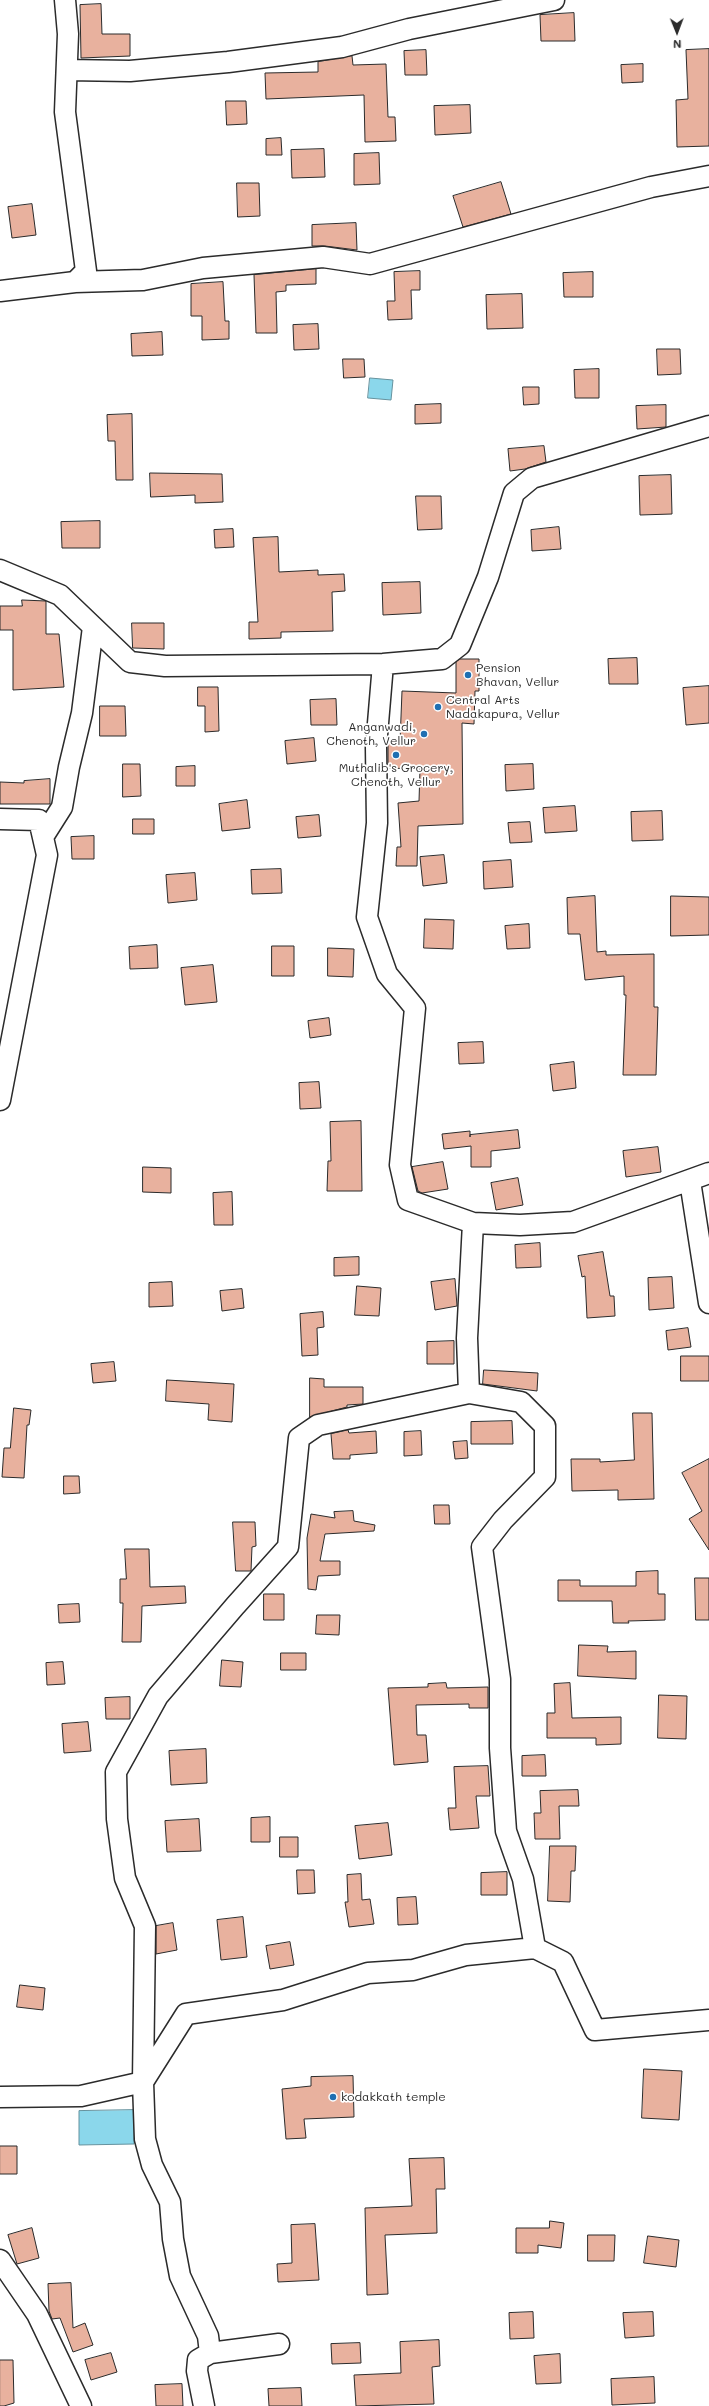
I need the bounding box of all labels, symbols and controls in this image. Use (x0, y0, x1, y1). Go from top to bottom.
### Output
north arrow (657, 12, 697, 52)
text: N (673, 37, 682, 52)
place label: Pension Bhavan, Vellur (476, 661, 559, 689)
marker: Pension Bhavan, Vellur (463, 670, 473, 680)
place label: Central Arts Nadakapura, Vellur (446, 693, 560, 721)
marker: Central Arts Nadakapura, Vellur (433, 702, 443, 712)
place label: Anganwadi, Chenoth, Vellur (326, 720, 416, 748)
marker: Anganwadi, Chenoth, Vellur (419, 729, 429, 739)
marker: Muthalib's Grocery, Chenoth, Vellur (391, 750, 401, 760)
place label: Muthalib's Grocery, Chenoth, Vellur (339, 761, 453, 789)
place label: kodakkath temple (341, 2090, 446, 2104)
marker: kodakkath temple (328, 2092, 338, 2102)

